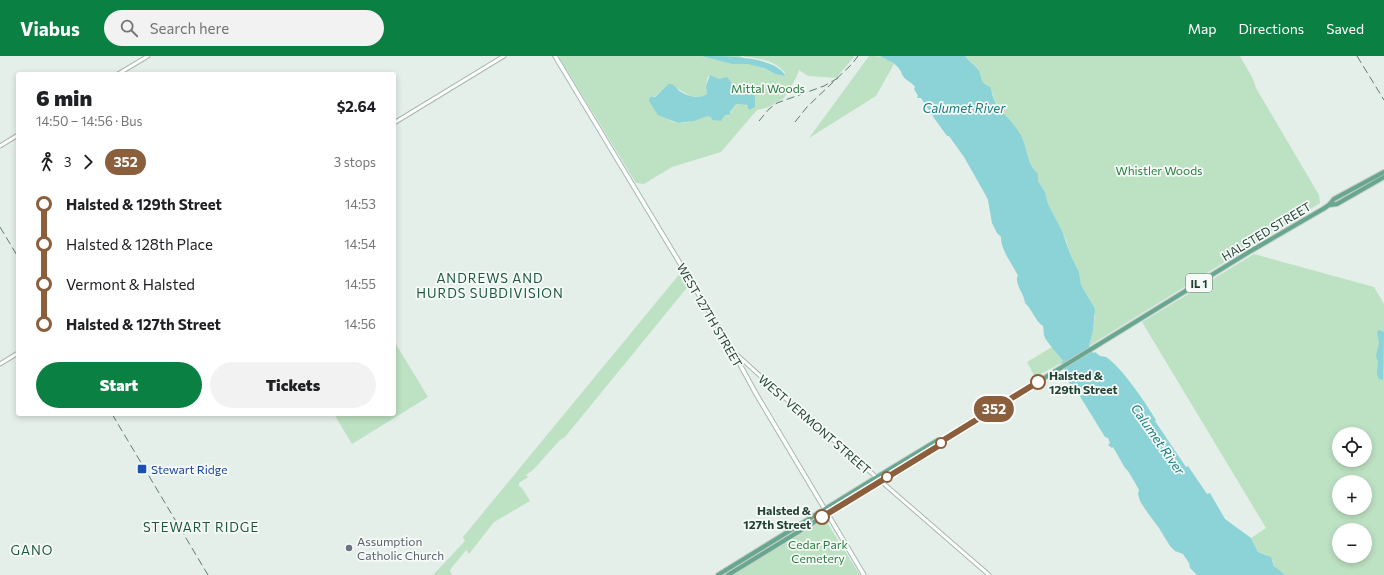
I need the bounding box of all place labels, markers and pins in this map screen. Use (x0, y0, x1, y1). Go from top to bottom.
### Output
place label: Halsted & 129th Street (1049, 368, 1118, 396)
marker: Halsted & 129th Street (1030, 374, 1046, 390)
unlabelled marker (935, 437, 947, 449)
place label: Stewart Ridge (151, 462, 227, 476)
marker: Stewart Ridge (136, 463, 148, 475)
unlabelled marker (881, 471, 893, 483)
place label: Halsted & 127th Street (743, 503, 812, 531)
marker: Halsted & 127th Street (814, 509, 830, 525)
place label: Assumption Catholic Church (357, 534, 444, 562)
marker: Assumption Catholic Church (344, 543, 354, 553)

